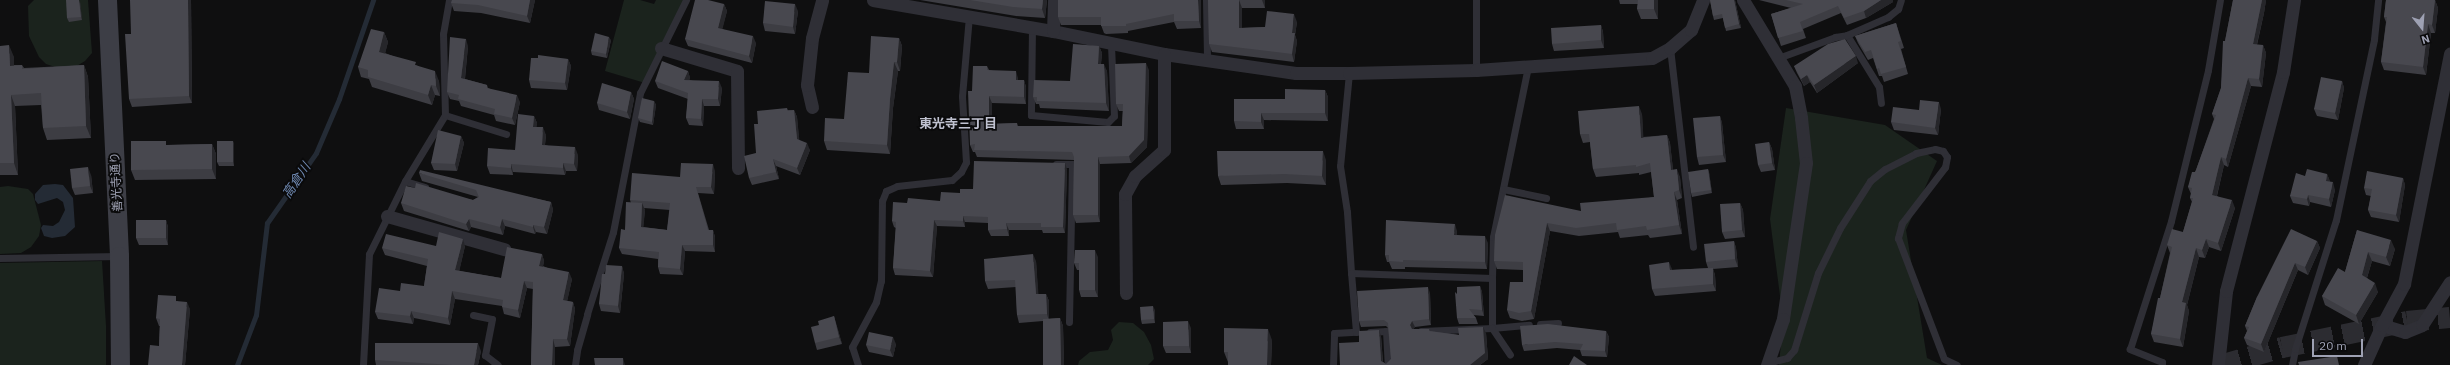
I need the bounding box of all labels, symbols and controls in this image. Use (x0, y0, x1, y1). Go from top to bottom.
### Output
north arrow (2402, 8, 2442, 48)
text: N (2420, 32, 2431, 47)
district label: 東光寺三丁目 (919, 116, 997, 132)
street label: 善光寺通り (107, 152, 125, 212)
water label: 高倉川 (280, 160, 314, 202)
scale bar (2314, 331, 2365, 357)
text: 20 m (2319, 338, 2347, 353)

